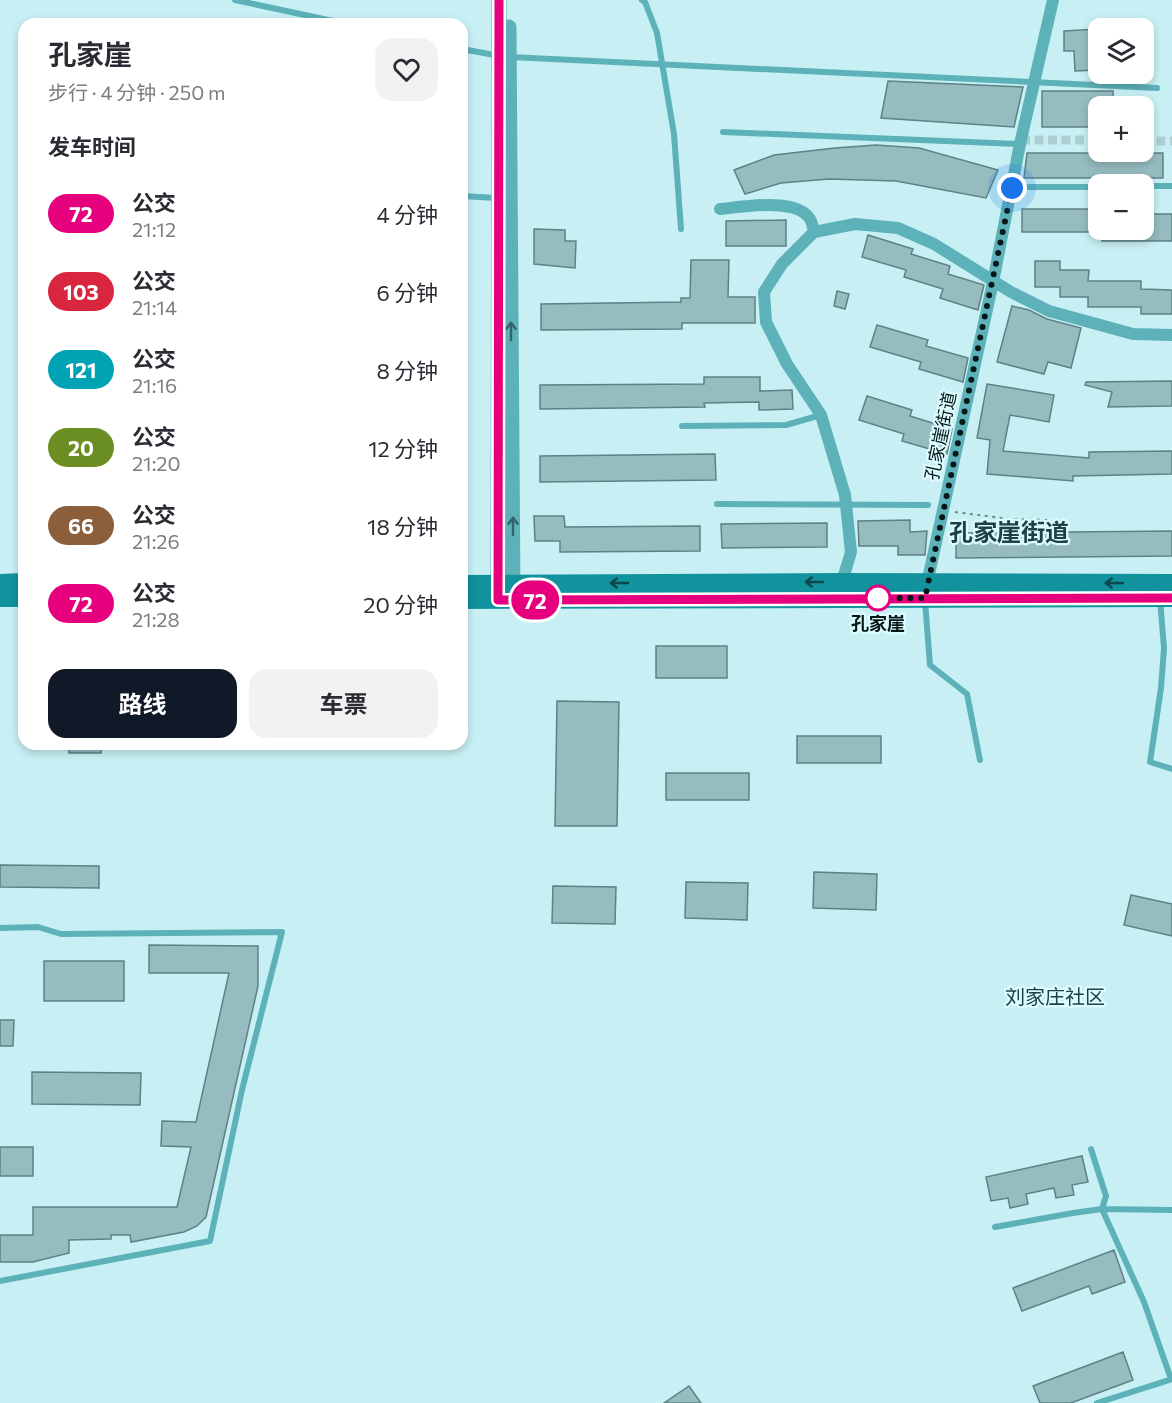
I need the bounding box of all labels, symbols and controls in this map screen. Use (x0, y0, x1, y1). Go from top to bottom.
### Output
map controls (1088, 18, 1154, 240)
button: layers (1088, 18, 1154, 84)
text: 孔家崖 (48, 37, 132, 71)
button: heart (375, 38, 438, 101)
text: 步行 · 4 分钟 · 250 m (48, 80, 226, 104)
button: + (1088, 96, 1154, 162)
text: 发车时间 (48, 133, 136, 160)
your location (997, 173, 1027, 203)
button: − (1088, 174, 1154, 240)
text: 公交 (132, 189, 176, 216)
text: 72 (69, 201, 93, 226)
text: 4 分钟 (377, 201, 438, 228)
text: 21:12 (132, 217, 176, 241)
text: 公交 (132, 267, 176, 294)
text: 103 (63, 279, 99, 304)
text: 6 分钟 (376, 279, 438, 306)
text: 21:14 (132, 295, 177, 319)
one-way arrow (505, 321, 517, 341)
text: 公交 (132, 345, 176, 372)
text: 121 (66, 357, 96, 382)
text: 8 分钟 (376, 357, 438, 384)
text: 21:16 (132, 373, 177, 397)
street label: 孔家崖街道 (920, 389, 960, 482)
text: 公交 (132, 423, 176, 450)
text: 20 (68, 435, 94, 460)
text: 12 分钟 (368, 435, 438, 462)
text: 21:20 (132, 451, 180, 475)
text: 公交 (132, 501, 176, 528)
text: 66 (68, 513, 94, 538)
text: 18 分钟 (367, 513, 438, 540)
one-way arrow (507, 516, 518, 536)
district label: 孔家崖街道 (949, 517, 1069, 546)
text: 21:26 (132, 529, 180, 553)
one-way arrow (804, 576, 824, 588)
one-way arrow (609, 577, 629, 589)
one-way arrow (1104, 577, 1124, 589)
text: 公交 (132, 579, 176, 606)
line badge: 72 (508, 580, 562, 620)
marker: 孔家崖 (865, 585, 891, 611)
text: 72 (523, 588, 547, 613)
text: 72 (69, 591, 93, 616)
text: 20 分钟 (363, 591, 438, 618)
text: 21:28 (132, 607, 180, 631)
place label: 孔家崖 (851, 612, 905, 634)
button: 路线 (48, 669, 237, 738)
button: 车票 (249, 669, 438, 738)
district label: 刘家庄社区 (1005, 984, 1105, 1008)

